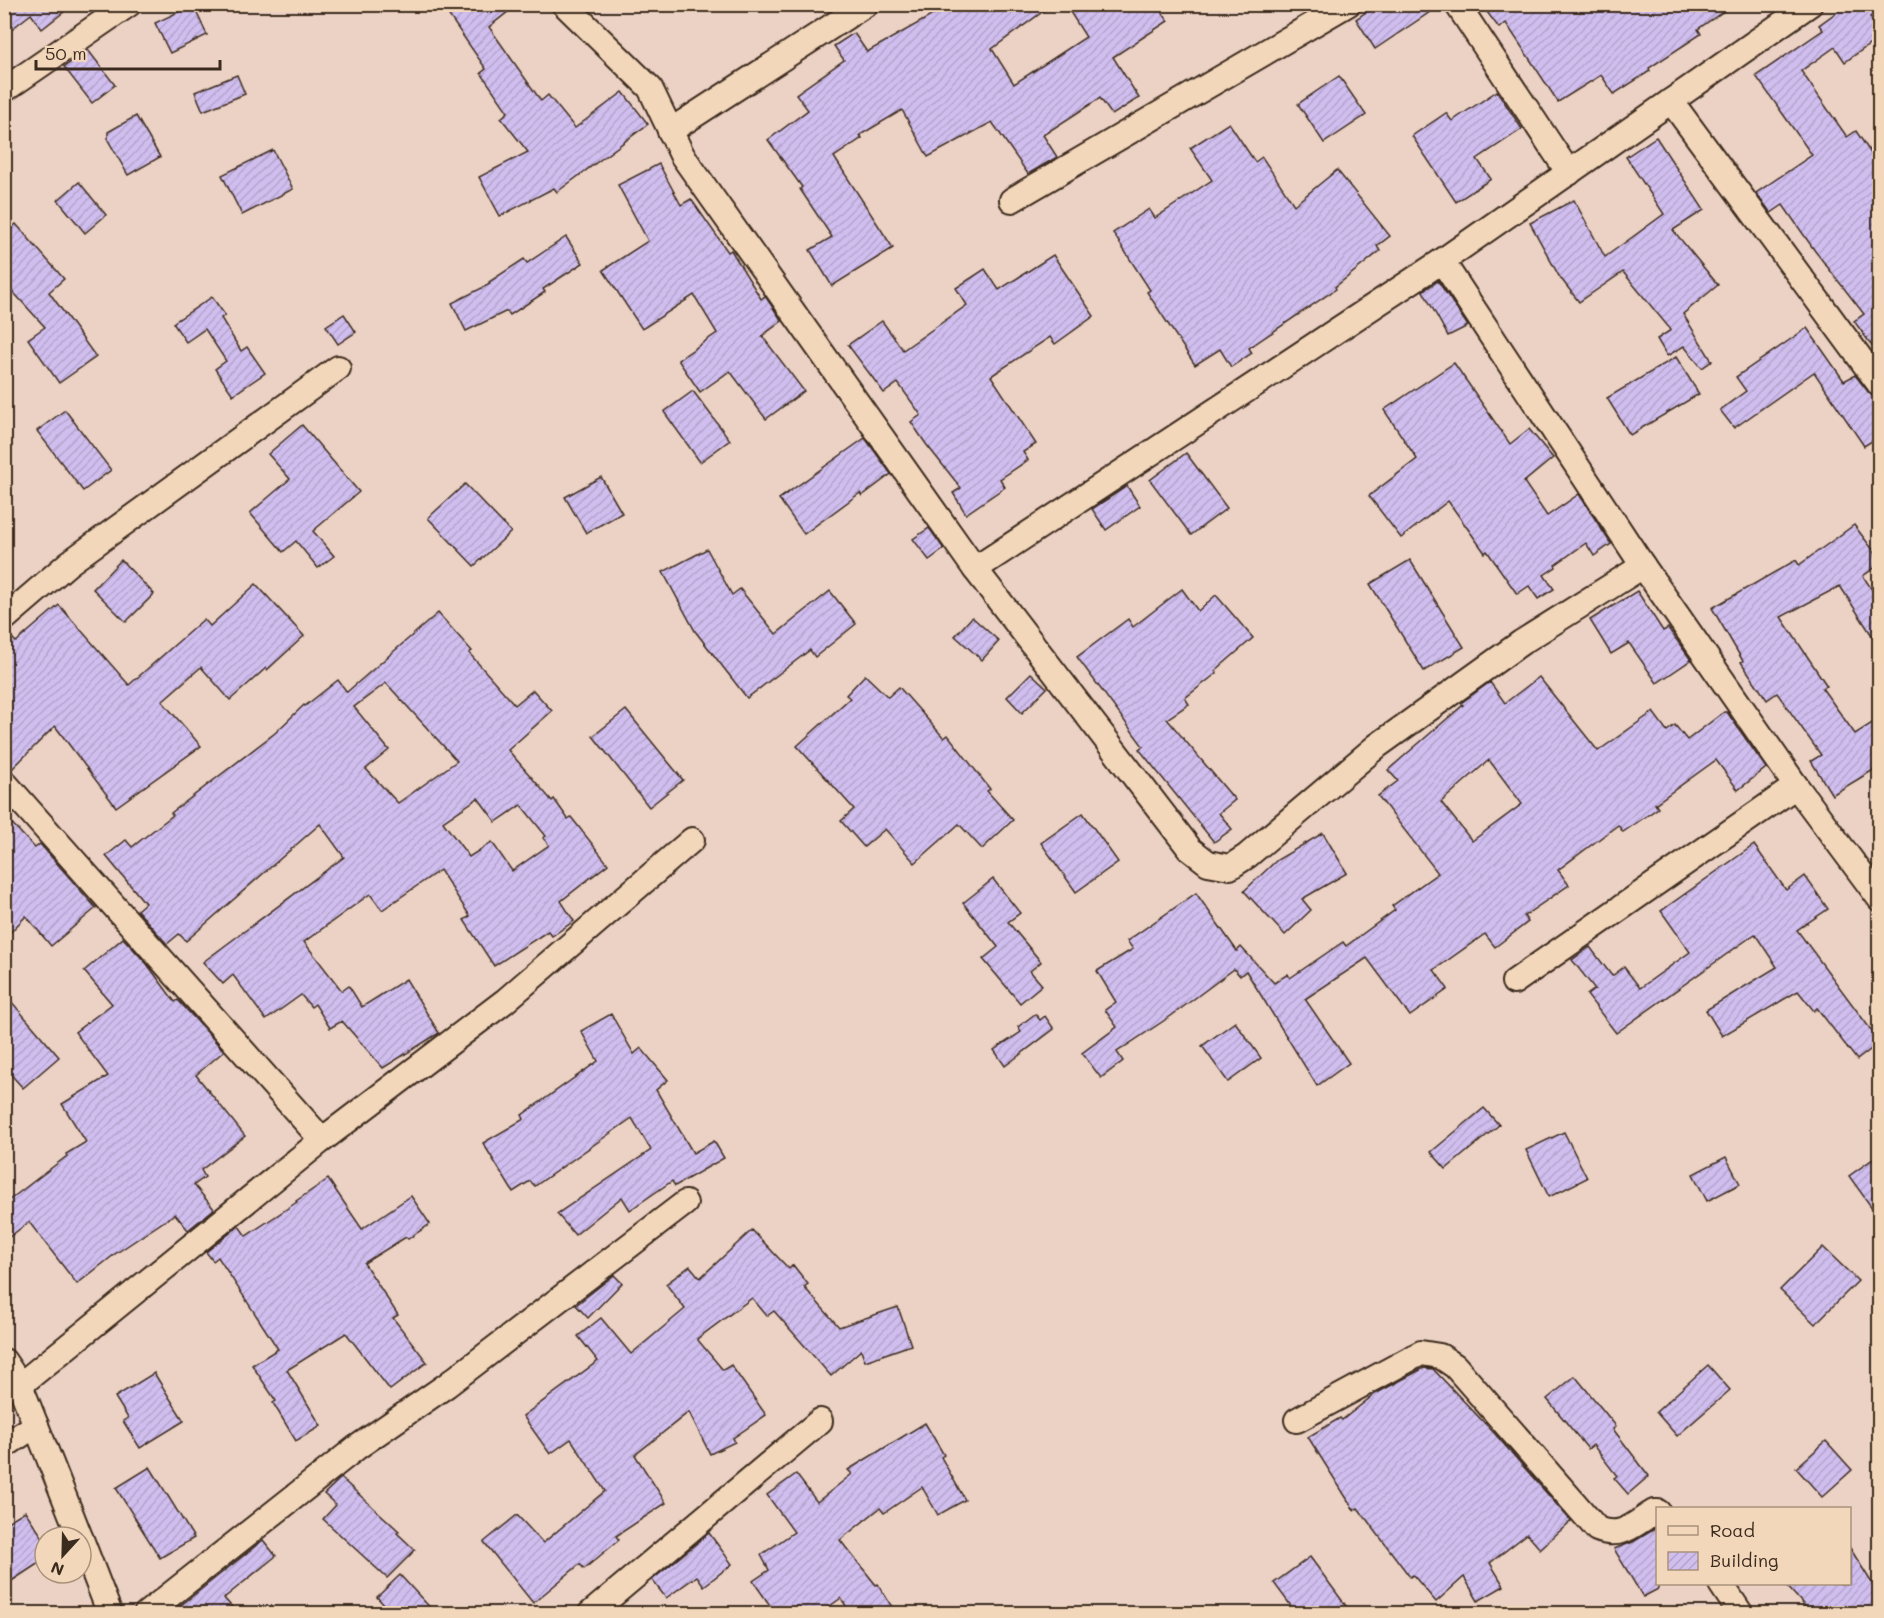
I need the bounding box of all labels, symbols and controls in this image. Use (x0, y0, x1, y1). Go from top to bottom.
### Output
scale bar (36, 33, 220, 71)
text: 50 m (45, 41, 87, 65)
legend (1656, 1507, 1851, 1585)
text: Road (1710, 1518, 1755, 1542)
north arrow (33, 1525, 93, 1585)
text: Building (1710, 1548, 1778, 1572)
text: N (48, 1557, 67, 1581)

